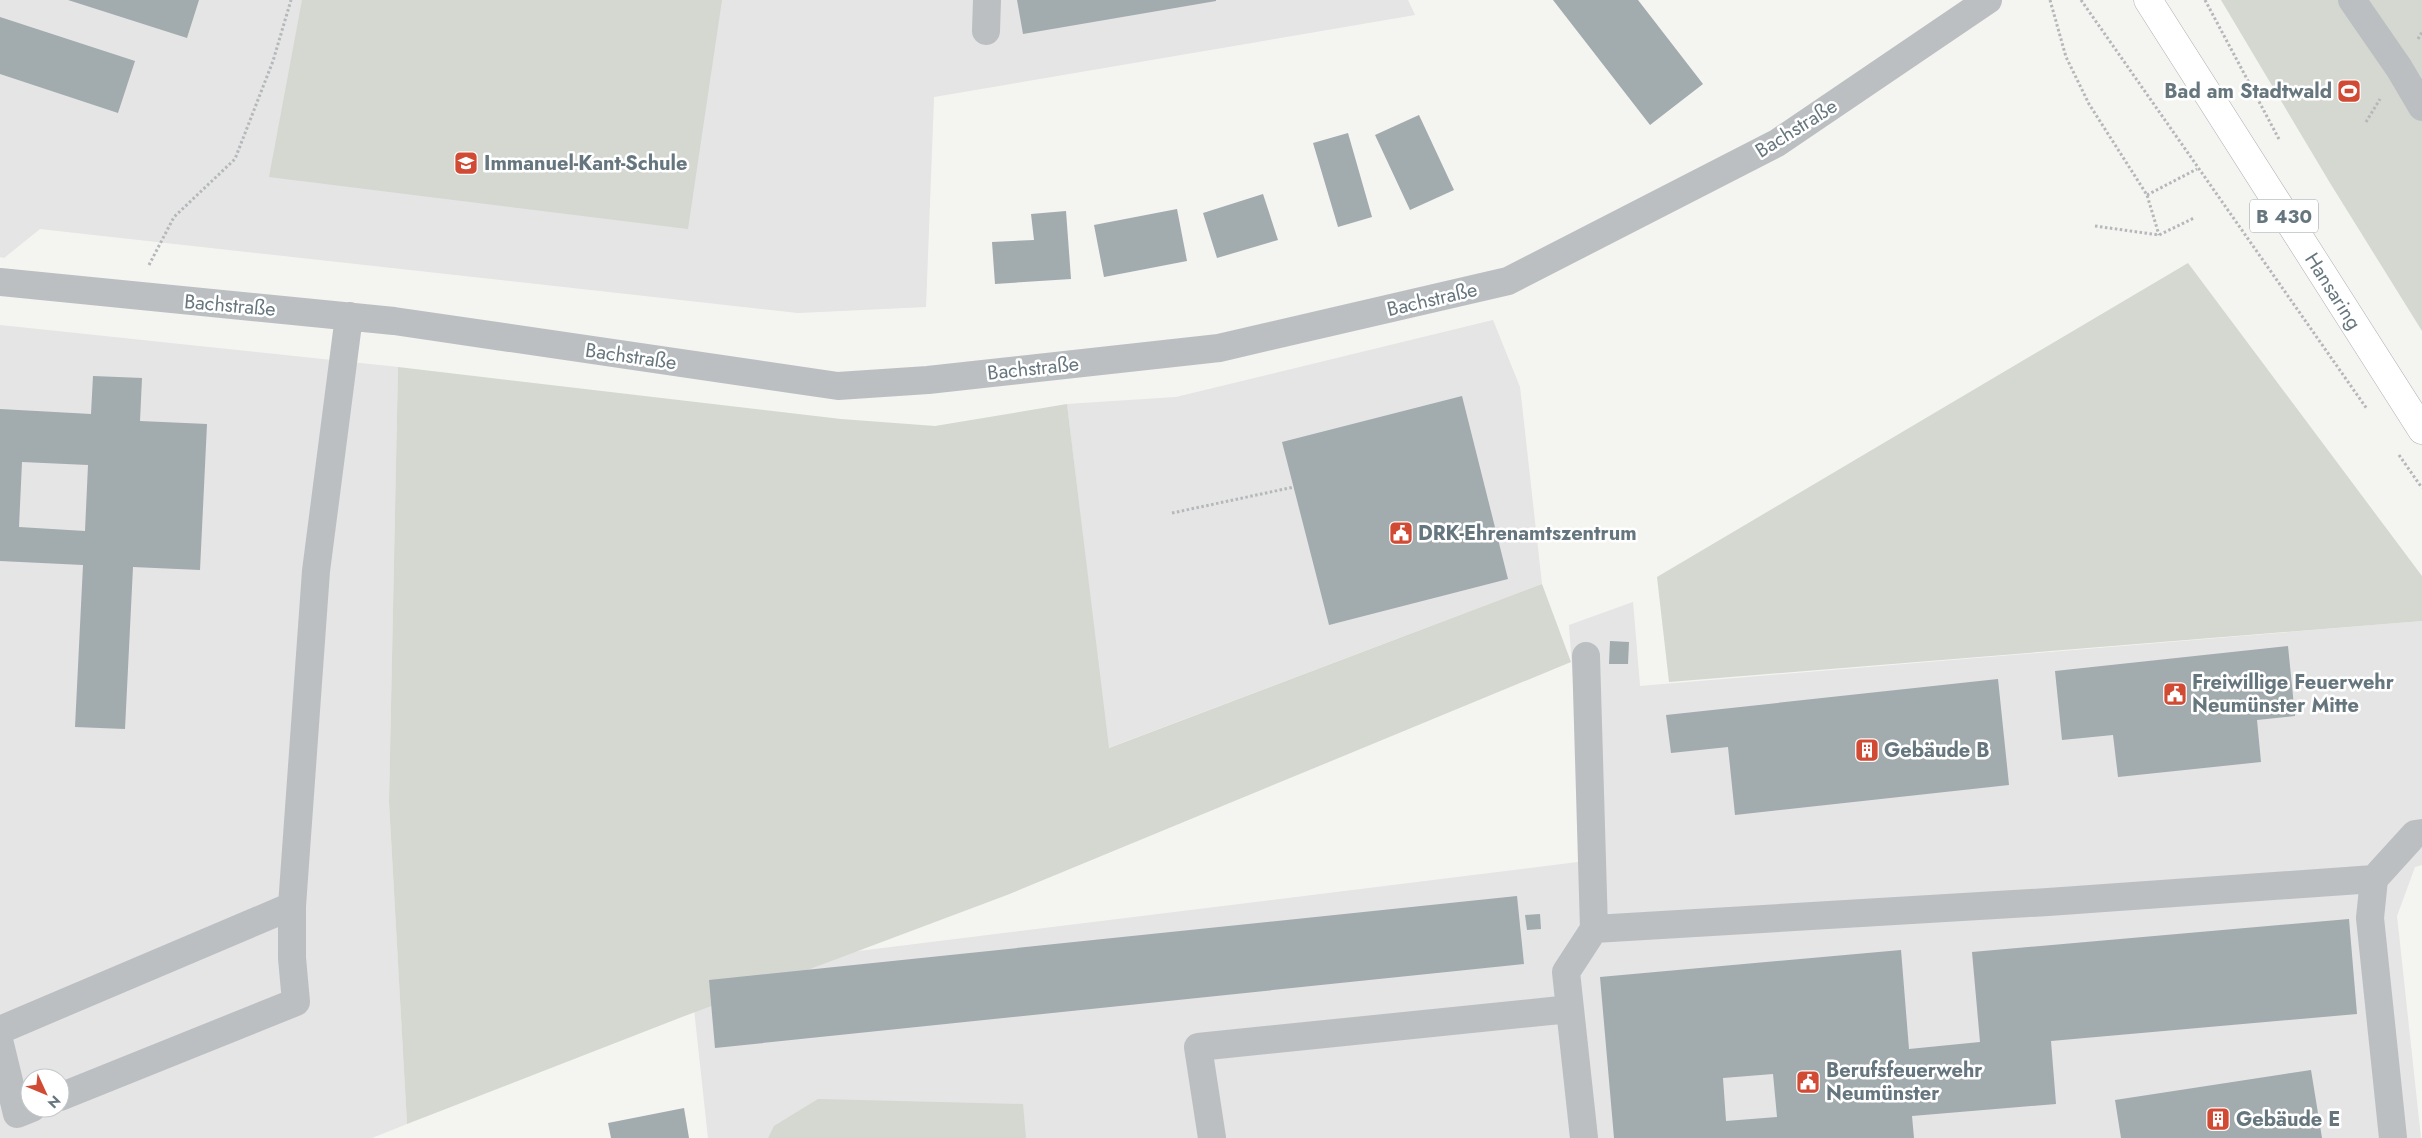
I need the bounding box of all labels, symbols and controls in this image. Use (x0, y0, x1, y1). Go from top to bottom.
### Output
place label: Bad am Stadtwald (2164, 77, 2332, 106)
sports icon: Bad am Stadtwald (2336, 78, 2362, 104)
street label: Bachstraße (1750, 92, 1843, 165)
place label: Immanuel-Kant-Schule (484, 149, 687, 178)
school or university icon: Immanuel-Kant-Schule (453, 150, 479, 176)
road number: B 430 (2250, 200, 2318, 232)
street label: Hansaring (2298, 247, 2368, 335)
street label: Bachstraße (1384, 275, 1480, 324)
street label: Bachstraße (183, 287, 277, 324)
street label: Bachstraße (583, 336, 678, 377)
street label: Bachstraße (986, 349, 1080, 388)
place label: DRK-Ehrenamtszentrum (1418, 519, 1637, 548)
public building icon: DRK-Ehrenamtszentrum (1388, 520, 1414, 546)
place label: Freiwillige Feuerwehr Neumünster Mitte (2192, 668, 2395, 720)
public building icon: Freiwillige Feuerwehr Neumünster Mitte (2162, 681, 2188, 707)
place label: Gebäude B (1884, 736, 1990, 765)
building icon: Gebäude B (1854, 737, 1880, 763)
place label: Berufsfeuerwehr Neumünster (1826, 1056, 1983, 1108)
north arrow (20, 1068, 70, 1118)
public building icon: Berufsfeuerwehr Neumünster (1795, 1069, 1821, 1095)
text: N (43, 1091, 65, 1113)
place label: Gebäude E (2236, 1105, 2340, 1134)
building icon: Gebäude E (2205, 1106, 2231, 1132)

